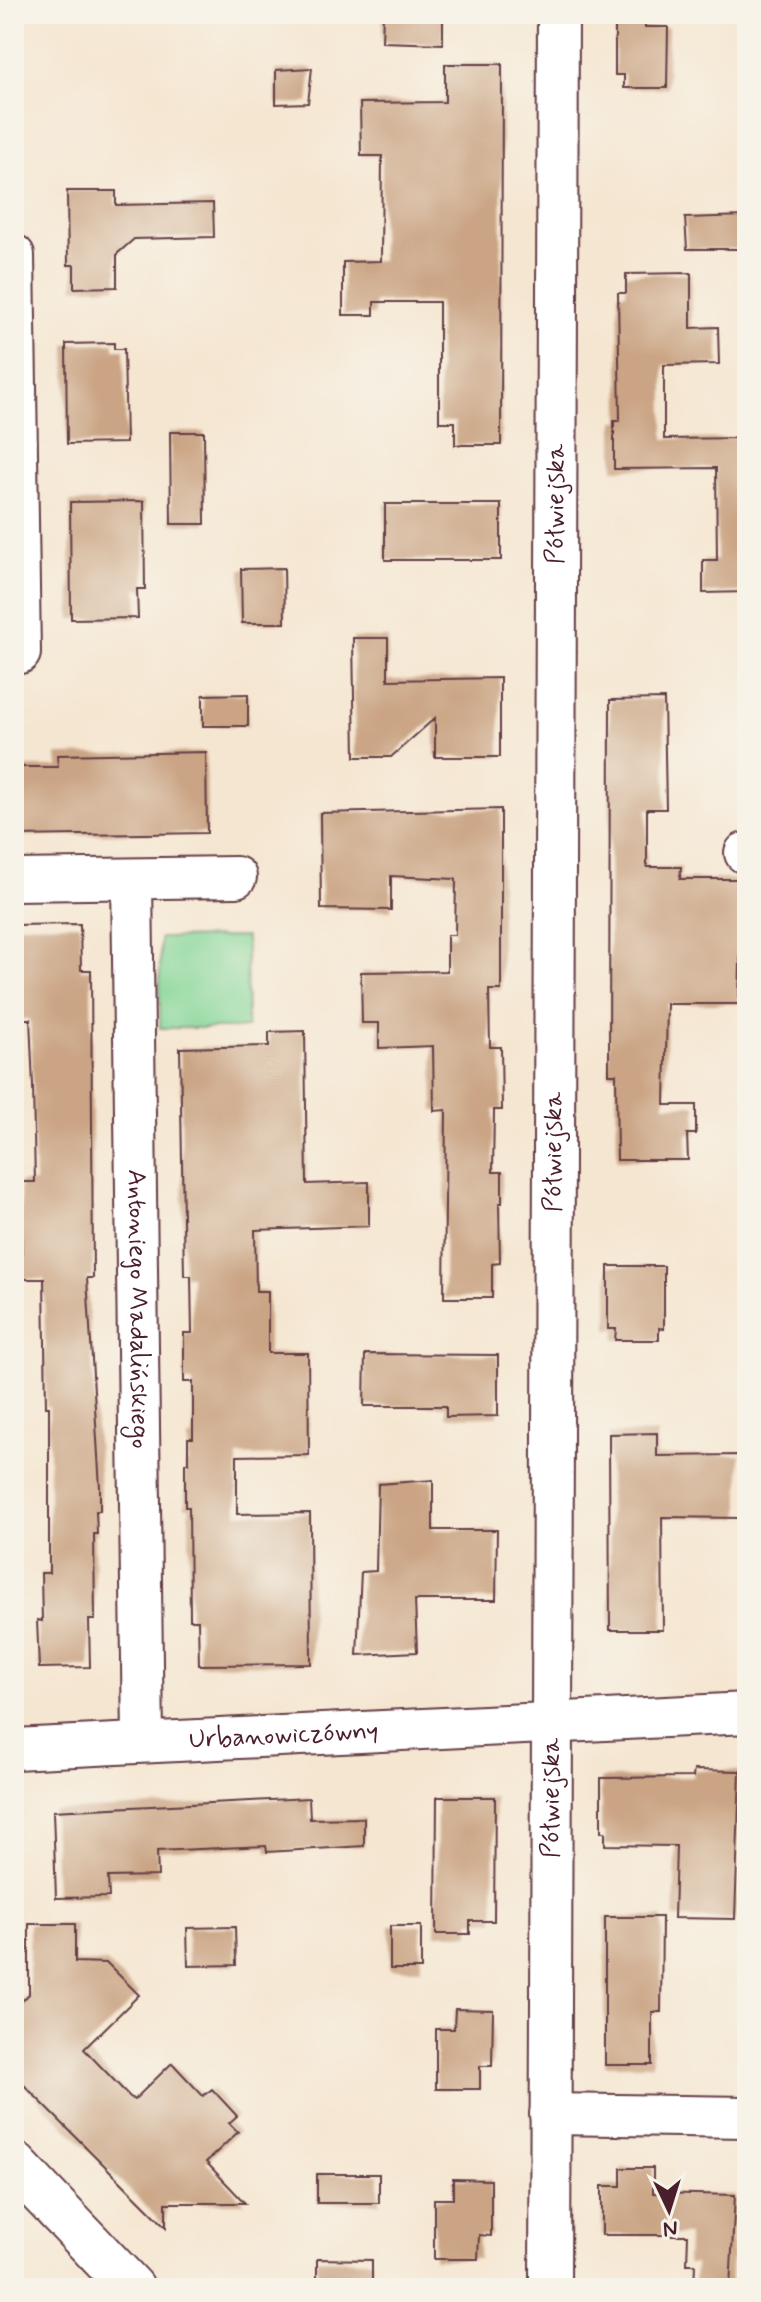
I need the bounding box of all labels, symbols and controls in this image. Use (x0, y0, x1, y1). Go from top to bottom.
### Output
street label: Półwiejska (539, 443, 573, 564)
street label: Półwiejska (537, 1091, 571, 1212)
street label: Antoniego Madalińskiego (119, 1169, 156, 1449)
street label: Urbanowiczówny (188, 1714, 379, 1757)
street label: Półwiejska (535, 1737, 569, 1858)
north arrow (629, 2170, 709, 2250)
text: N (662, 2213, 679, 2242)

